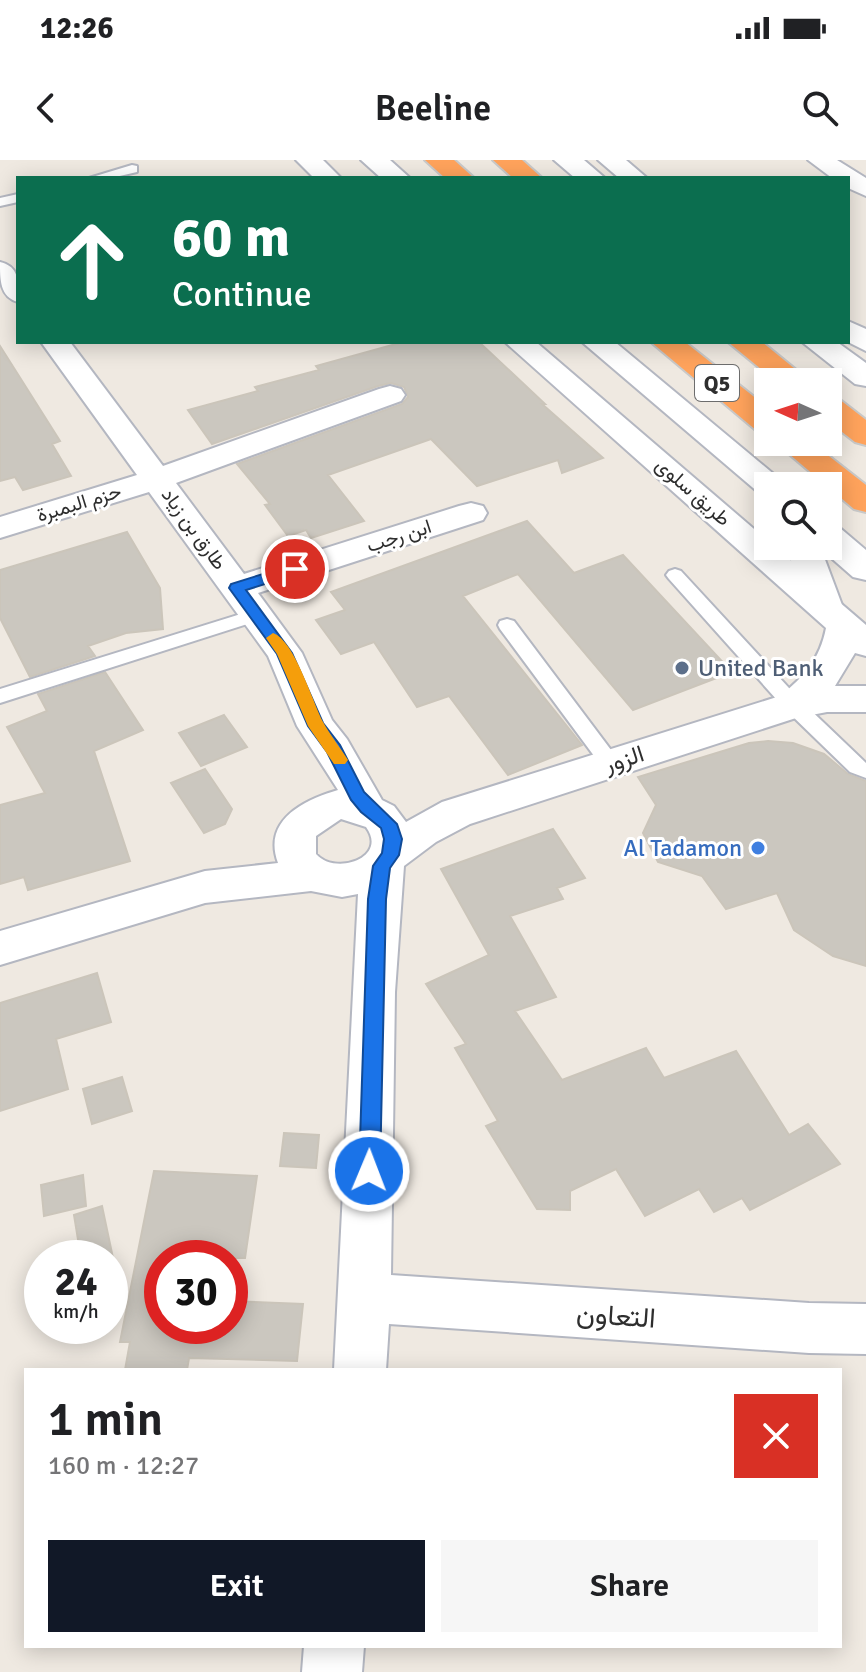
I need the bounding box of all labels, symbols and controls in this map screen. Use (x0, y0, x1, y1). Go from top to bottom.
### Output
text: 12:26 (40, 10, 114, 47)
icon: back (24, 86, 68, 130)
text: Beeline (375, 86, 491, 131)
icon: search (798, 86, 842, 130)
text: 60 m (172, 203, 290, 272)
icon: ahead (40, 208, 144, 312)
text: Continue (172, 272, 312, 317)
road number: Q5 (695, 365, 739, 401)
north arrow (754, 368, 842, 456)
map controls (754, 368, 842, 560)
street label: طريق سلوى (650, 452, 736, 532)
button: search (754, 472, 842, 560)
street label: حزم البمبرة (34, 478, 124, 528)
street label: طارق بن زياد (156, 483, 232, 575)
street label: ابن رجب (363, 514, 435, 558)
pin (261, 535, 329, 603)
icon: arrive (273, 547, 317, 591)
place label: United Bank (698, 653, 824, 683)
marker: United Bank (673, 659, 691, 677)
street label: الزور (599, 739, 648, 780)
place label: Al Tadamon (624, 833, 742, 863)
marker: Al Tadamon (749, 839, 767, 857)
position arrow (327, 1129, 411, 1213)
speed limit sign: 30 (144, 1240, 248, 1344)
text: 24 (54, 1257, 98, 1307)
street label: التعاون (575, 1296, 657, 1336)
text: km/h (53, 1299, 99, 1324)
text: 1 min (48, 1390, 163, 1449)
button: close (734, 1394, 818, 1478)
text: 160 m · 12:27 (48, 1450, 199, 1482)
button: Exit (48, 1540, 425, 1632)
button: Share (441, 1540, 818, 1632)

